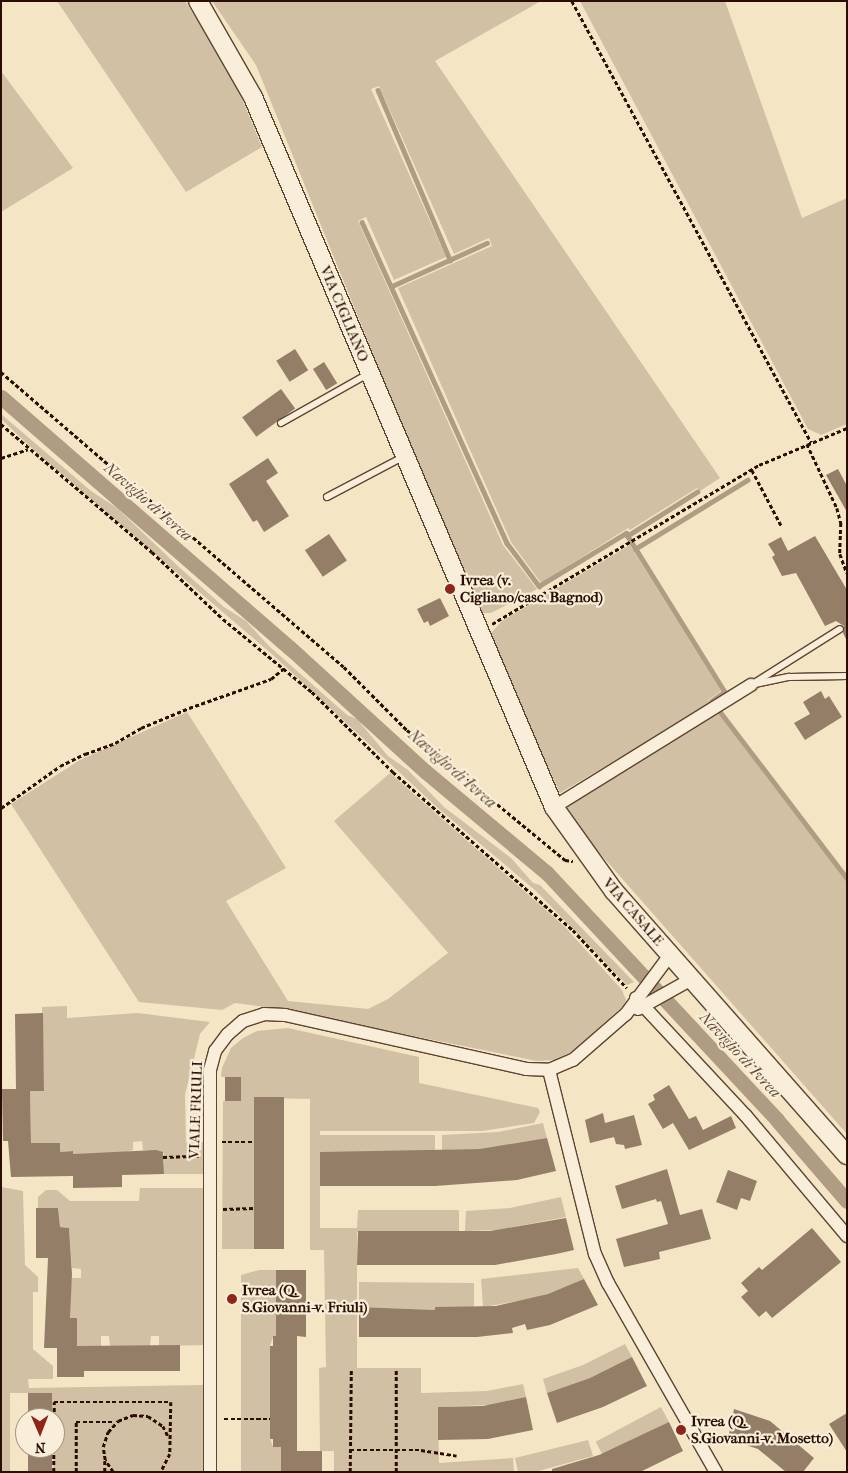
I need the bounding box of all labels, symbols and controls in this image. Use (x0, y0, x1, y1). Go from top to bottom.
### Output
street label: VIA CIGLIANO (316, 263, 372, 365)
water label: Naviglio di Ivrea (100, 458, 196, 546)
place label: Ivrea (v. Cigliano/casc. Bagnod) (460, 571, 603, 606)
marker: Ivrea (v. Cigliano/casc. Bagnod) (444, 583, 456, 595)
water label: Naviglio di Ivrea (404, 725, 500, 813)
street label: VIA CASALE (599, 874, 667, 950)
water label: Naviglio di Ivrea (695, 1008, 785, 1102)
street label: VIALE FRIULI (185, 1061, 207, 1159)
place label: Ivrea (Q. S.Giovanni-v. Friuli) (242, 1281, 368, 1316)
marker: Ivrea (Q. S.Giovanni-v. Friuli) (226, 1293, 238, 1305)
north arrow (15, 1408, 65, 1458)
place label: Ivrea (Q. S.Giovanni-v. Mosetto) (691, 1412, 833, 1447)
marker: Ivrea (Q. S.Giovanni-v. Mosetto) (675, 1424, 687, 1436)
text: N (35, 1439, 46, 1456)

